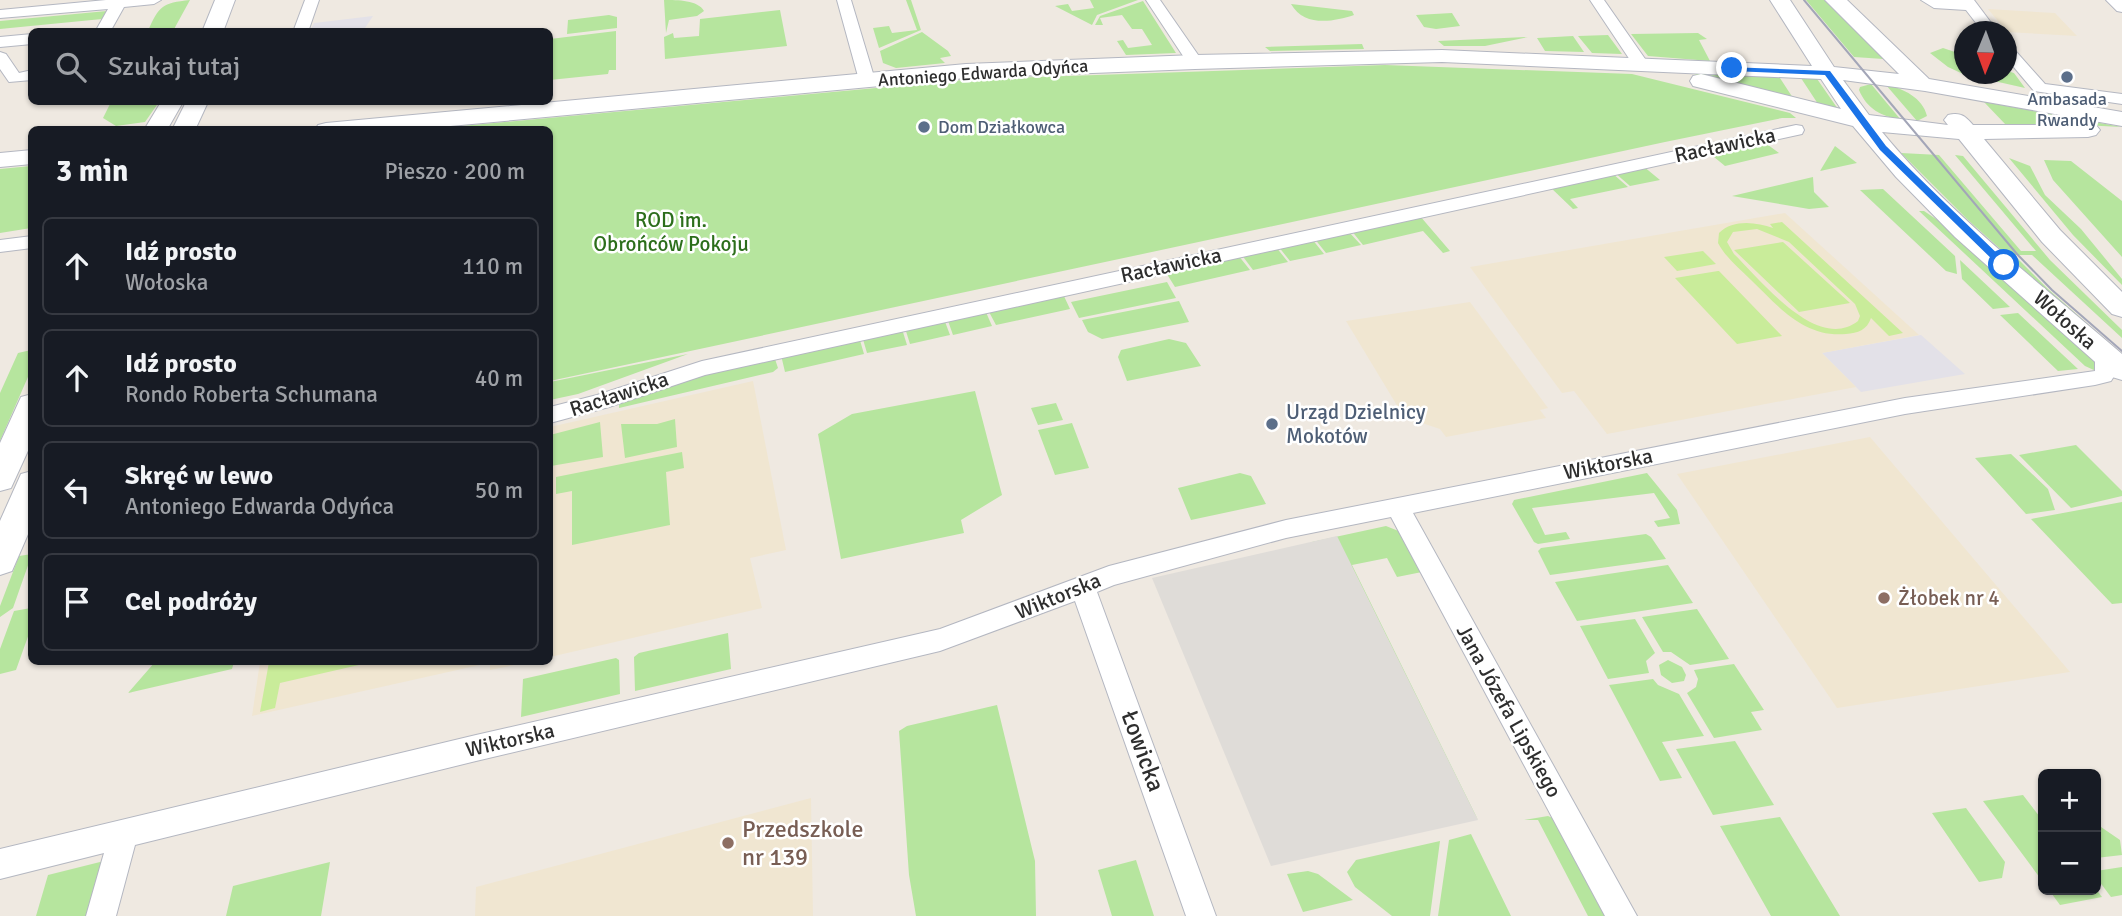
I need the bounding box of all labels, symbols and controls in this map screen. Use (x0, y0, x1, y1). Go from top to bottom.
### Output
north arrow (1954, 21, 2017, 84)
search box (28, 28, 553, 105)
icon: search (52, 48, 90, 86)
text: Szukaj tutaj (108, 51, 240, 83)
route end (1716, 52, 1747, 83)
street label: Antoniego Edwarda Odyńca (877, 55, 1089, 91)
marker: Ambasada Rwandy (2059, 69, 2075, 85)
place label: Ambasada Rwandy (2027, 88, 2107, 131)
place label: Dom Działkowca (938, 116, 1065, 138)
marker: Dom Działkowca (916, 119, 932, 135)
street label: Racławicka (1672, 122, 1778, 168)
text: 3 min (56, 153, 128, 190)
text: Pieszo · 200 m (384, 157, 525, 186)
park label: ROD im. Obrońców Pokoju (593, 207, 749, 257)
text: Idź prosto (125, 236, 237, 268)
street label: Racławicka (1118, 242, 1224, 288)
icon: ahead (58, 247, 96, 285)
route start (1988, 249, 2019, 280)
text: 110 m (462, 252, 523, 281)
text: Wołoska (125, 268, 209, 297)
street label: Wołoska (2028, 285, 2102, 355)
text: Idź prosto (125, 348, 237, 380)
icon: ahead (58, 359, 96, 397)
text: 40 m (475, 364, 523, 393)
street label: Racławicka (566, 366, 672, 422)
text: Rondo Roberta Schumana (125, 380, 378, 409)
place label: Urząd Dzielnicy Mokotów (1286, 399, 1426, 449)
marker: Urząd Dzielnicy Mokotów (1264, 416, 1280, 432)
street label: Wiktorska (1561, 443, 1655, 485)
text: Skręć w lewo (125, 460, 273, 492)
icon: left (58, 471, 96, 509)
text: 50 m (475, 476, 523, 505)
text: Antoniego Edwarda Odyńca (125, 492, 394, 521)
street label: Wiktorska (1011, 567, 1105, 625)
icon: arrive (58, 583, 96, 621)
place label: Żłobek nr 4 (1898, 585, 2000, 611)
text: Cel podróży (125, 586, 257, 618)
marker: Żłobek nr 4 (1876, 590, 1892, 606)
street label: Jana Józefa Lipskiego (1451, 620, 1567, 802)
street label: Łowicka (1115, 706, 1171, 796)
street label: Wiktorska (463, 717, 557, 763)
map controls (2038, 769, 2101, 895)
button: + (2038, 769, 2101, 832)
place label: Przedszkole nr 139 (742, 814, 863, 872)
button: − (2038, 832, 2101, 895)
marker: Przedszkole nr 139 (720, 835, 736, 851)

